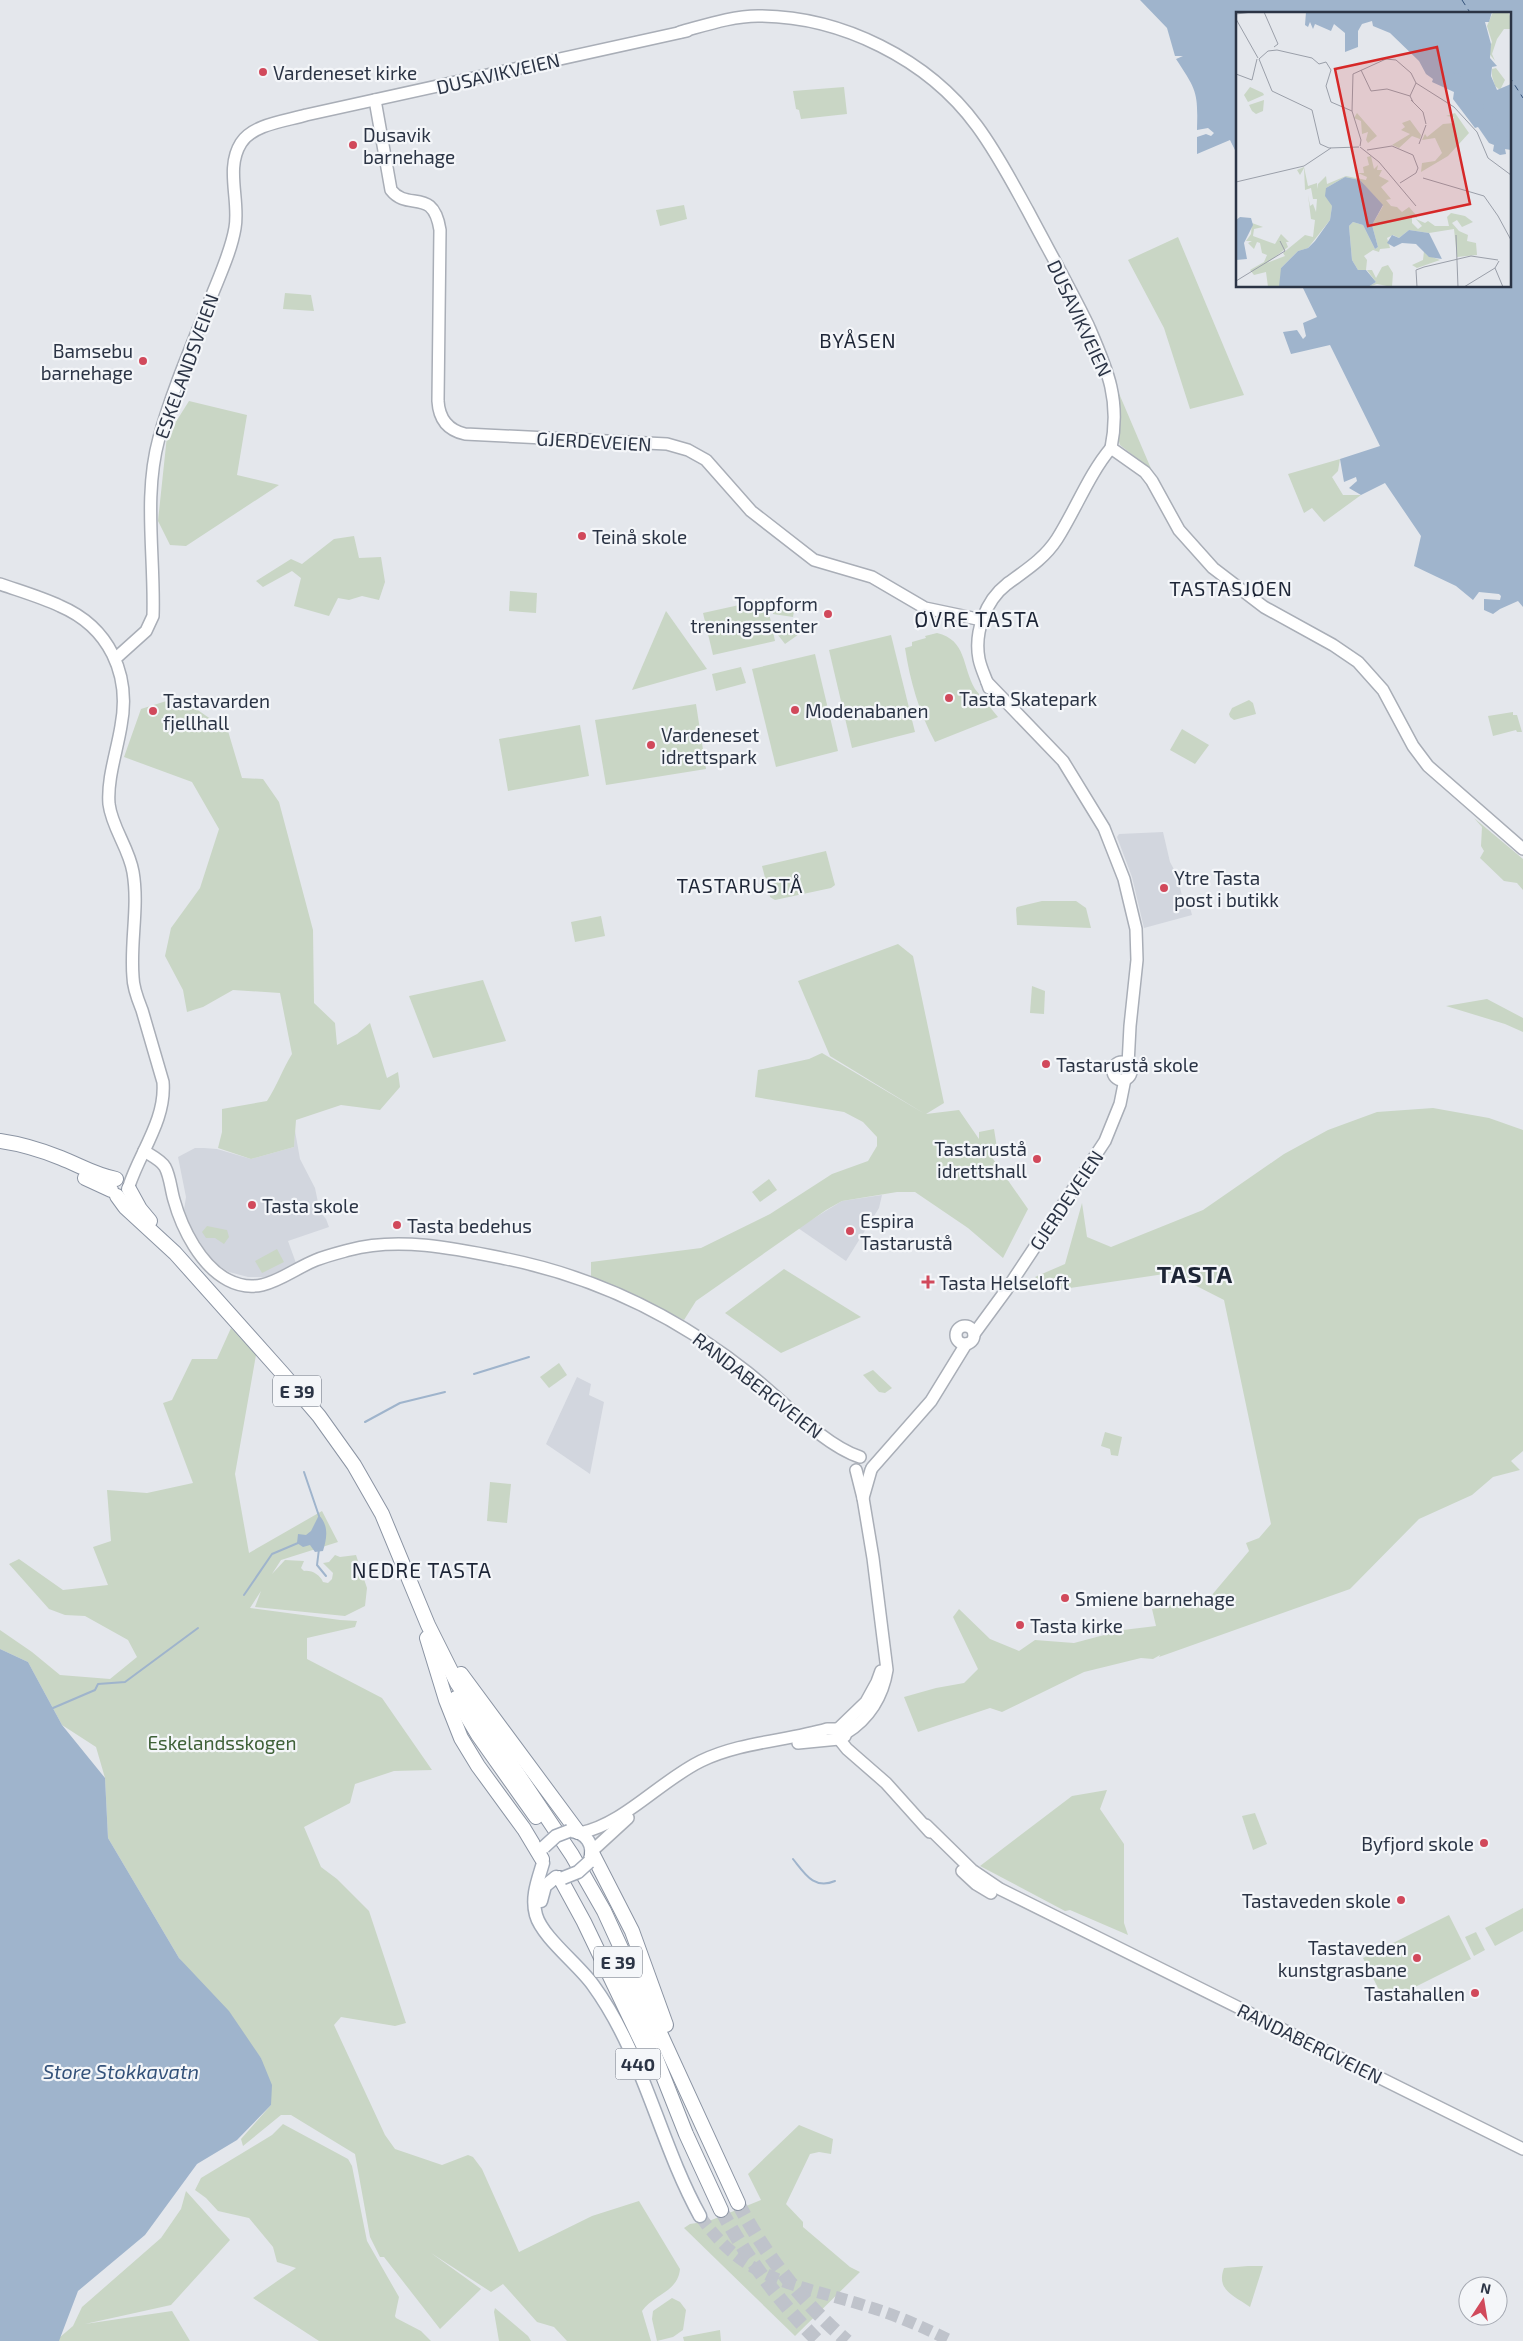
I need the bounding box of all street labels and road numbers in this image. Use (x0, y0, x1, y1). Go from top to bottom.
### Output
street label: DUSAVIKVEIEN (434, 48, 562, 98)
street label: DUSAVIKVEIEN (1043, 256, 1117, 380)
street label: ESKELANDSVEIEN (149, 290, 223, 442)
street label: GJERDEVEIEN (536, 426, 652, 456)
street label: GJERDEVEIEN (1024, 1146, 1108, 1254)
street label: RANDABERGVEIEN (688, 1327, 828, 1443)
road number: E 39 (273, 1375, 321, 1406)
road number: E 39 (594, 1946, 642, 1978)
street label: RANDABERGVEIEN (1234, 1998, 1386, 2088)
road number: 440 (616, 2048, 660, 2080)

